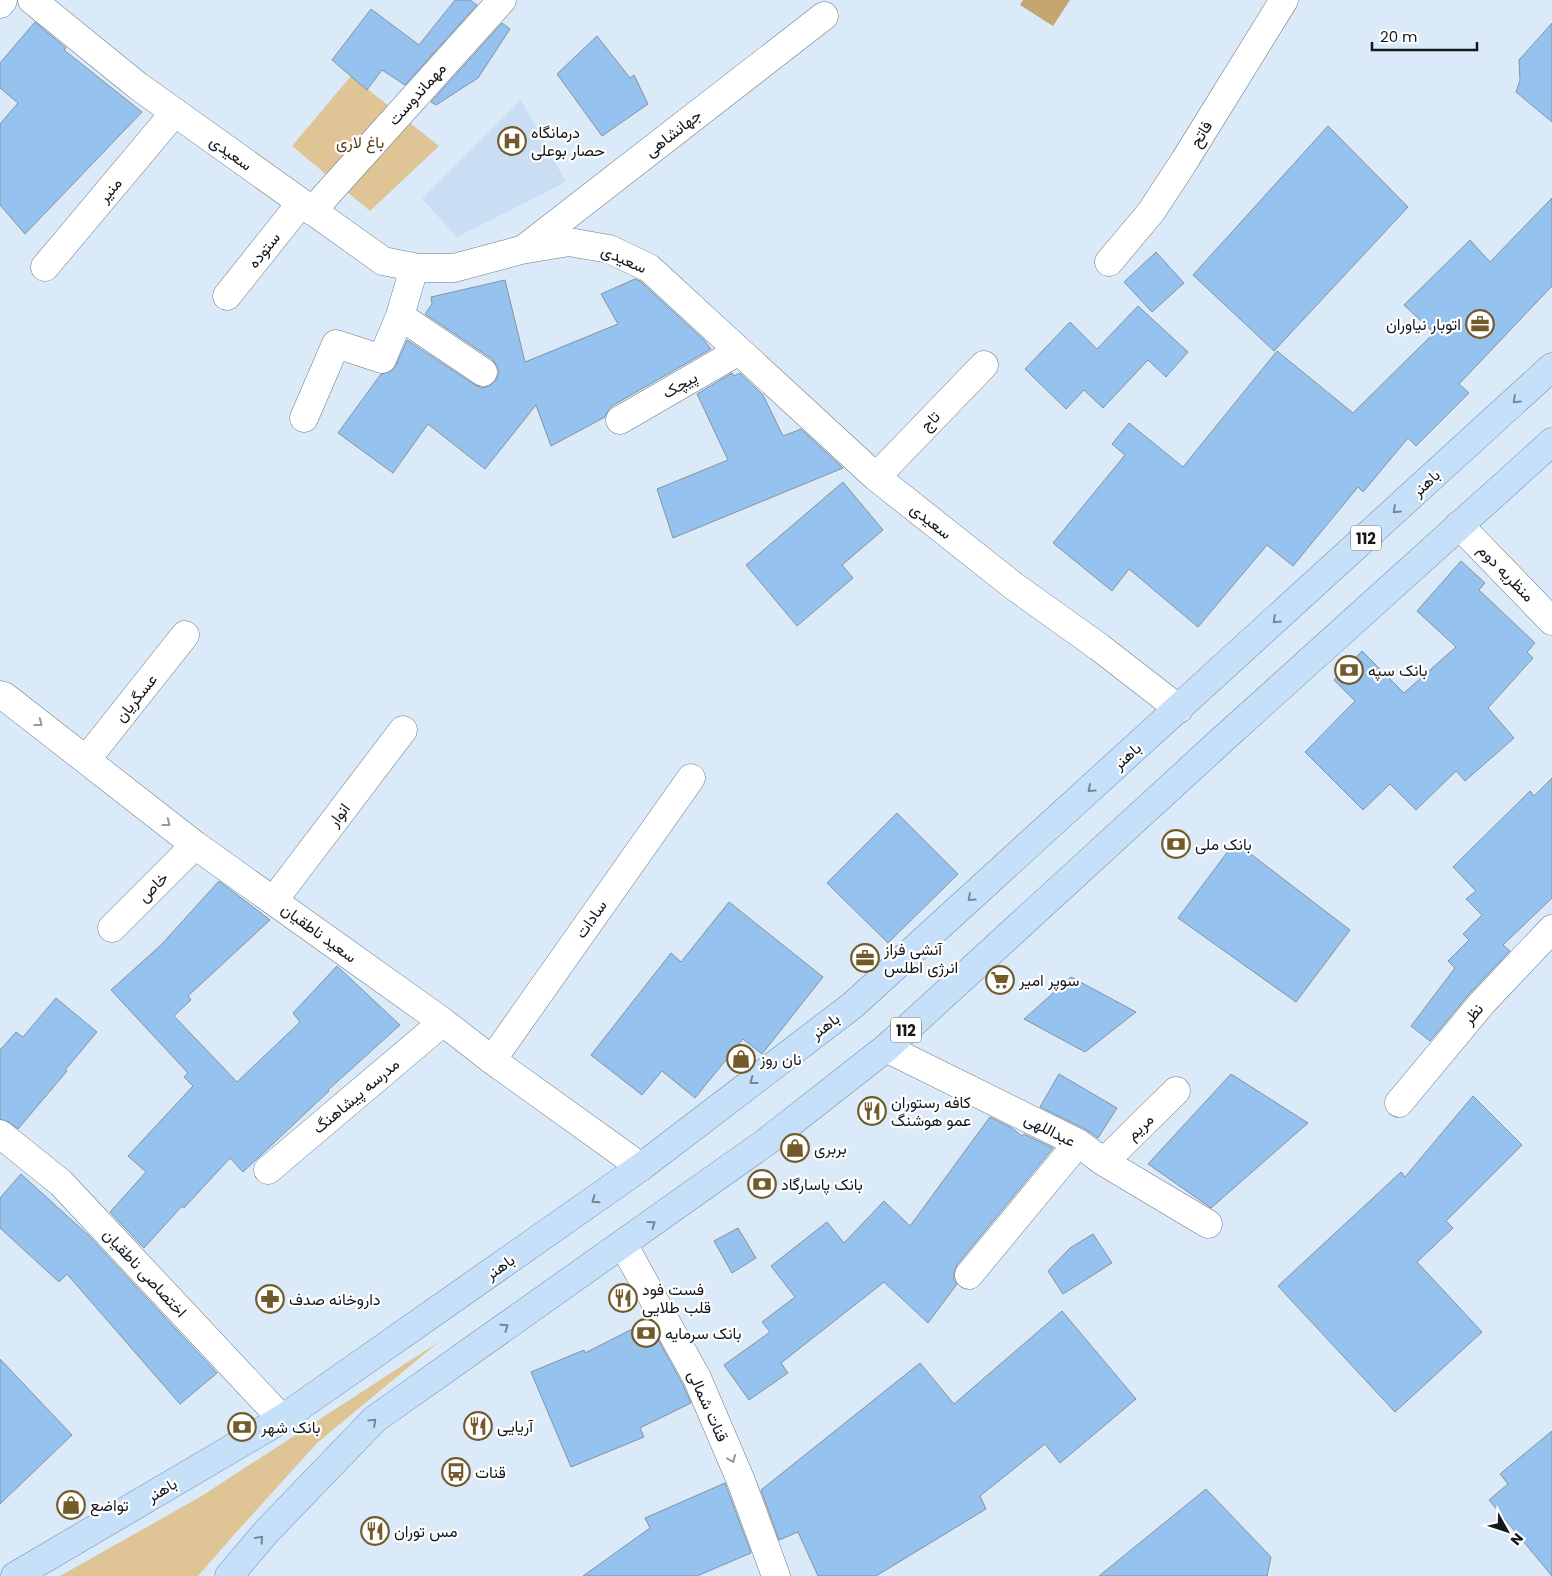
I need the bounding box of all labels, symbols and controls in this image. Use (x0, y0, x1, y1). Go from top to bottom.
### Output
scale bar (1372, 20, 1477, 52)
text: 20 m (1380, 26, 1418, 47)
street label: مهماندوست (383, 57, 451, 131)
street label: جهانشاهی (640, 103, 707, 163)
street label: فاتح (1184, 116, 1218, 152)
place label: درمانگاه حصار بوعلی (531, 121, 605, 162)
hospital icon: درمانگاه حصار بوعلی (497, 126, 527, 156)
street label: سعیدی (205, 130, 257, 176)
park label: باغ لاری (336, 131, 384, 154)
street label: منیر (92, 172, 127, 208)
street label: ستوده (242, 227, 286, 273)
street label: سعیدی (598, 239, 650, 279)
office icon: اتوبار نیاوران (1465, 309, 1495, 339)
place label: اتوبار نیاوران (1386, 313, 1461, 336)
street label: پیچک (658, 366, 702, 404)
one-way arrow (1513, 394, 1522, 403)
street label: تاج (915, 406, 945, 436)
street label: باهنر (1406, 464, 1445, 503)
street label: سعیدی (905, 497, 957, 545)
one-way arrow (1393, 504, 1402, 513)
road number: 112 (1351, 526, 1381, 550)
street label: منظریه دوم (1472, 539, 1540, 607)
one-way arrow (1273, 614, 1282, 623)
bank icon: بانک سپه (1334, 655, 1364, 685)
place label: بانک سپه (1368, 659, 1428, 682)
street label: عسگریان (109, 669, 163, 727)
one-way arrow (33, 718, 42, 726)
street label: باهنر (1107, 737, 1146, 776)
one-way arrow (1088, 783, 1097, 792)
street label: انوار (322, 798, 356, 833)
one-way arrow (161, 818, 170, 826)
bank icon: بانک ملی (1161, 829, 1191, 859)
place label: بانک ملی (1195, 833, 1252, 856)
street label: خاص (133, 866, 174, 907)
one-way arrow (968, 892, 977, 901)
street label: سادات (569, 895, 613, 943)
street label: سعید ناطقیان (277, 898, 361, 968)
place label: آنشی فراز انرژی اطلس (883, 938, 958, 979)
office icon: آنشی فراز انرژی اطلس (850, 943, 880, 973)
supermarket icon: سوپر امیر (985, 965, 1015, 995)
place label: سوپر امیر (1018, 969, 1080, 992)
street label: نظر (1457, 998, 1489, 1030)
street label: باهنر (805, 1007, 845, 1045)
road number: 112 (891, 1018, 921, 1042)
shop icon: نان روز (726, 1044, 756, 1074)
place label: نان روز (759, 1048, 802, 1071)
street label: مدرسه پیشاهنگ (308, 1053, 404, 1139)
one-way arrow (750, 1076, 759, 1084)
place label: کافه رستوران عمو هوشنگ (891, 1091, 971, 1132)
restaurant icon: کافه رستوران عمو هوشنگ (857, 1096, 887, 1126)
street label: عبداللهی (1020, 1107, 1080, 1153)
street label: مریم (1121, 1108, 1159, 1146)
shop icon: بربری (780, 1133, 810, 1163)
place label: بربری (814, 1137, 847, 1160)
bank icon: بانک پاسارگاد (747, 1169, 777, 1199)
place label: بانک پاسارگاد (781, 1173, 863, 1196)
one-way arrow (591, 1194, 601, 1203)
one-way arrow (646, 1221, 656, 1230)
street label: اختصاصی ناطقیان (98, 1223, 192, 1323)
street label: باهنر (480, 1249, 520, 1286)
place label: فست فود قلب طلایی (642, 1278, 711, 1319)
restaurant icon: فست فود قلب طلایی (608, 1283, 638, 1313)
pharmacy icon: داروخانه صدف (255, 1284, 285, 1314)
place label: داروخانه صدف (289, 1288, 381, 1311)
bank icon: بانک سرمایه (631, 1318, 661, 1348)
place label: بانک سرمایه (665, 1322, 741, 1345)
one-way arrow (499, 1324, 509, 1333)
street label: قنات شمالى (682, 1367, 734, 1445)
restaurant icon: آریایی (463, 1411, 493, 1441)
bank icon: بانک شهر (227, 1412, 257, 1442)
place label: آریایی (497, 1415, 534, 1438)
place label: بانک شهر (260, 1416, 321, 1439)
one-way arrow (367, 1419, 376, 1428)
one-way arrow (725, 1454, 736, 1463)
bus stop icon: قنات (441, 1457, 471, 1487)
place label: قنات (475, 1461, 506, 1484)
street label: باهنر (142, 1472, 181, 1508)
shop icon: تواضع (56, 1490, 86, 1520)
place label: تواضع (90, 1494, 129, 1517)
north arrow (1482, 1506, 1532, 1556)
restaurant icon: مس توران (360, 1516, 390, 1546)
place label: مس توران (394, 1520, 458, 1543)
text: N (1506, 1529, 1528, 1550)
one-way arrow (255, 1536, 263, 1545)

